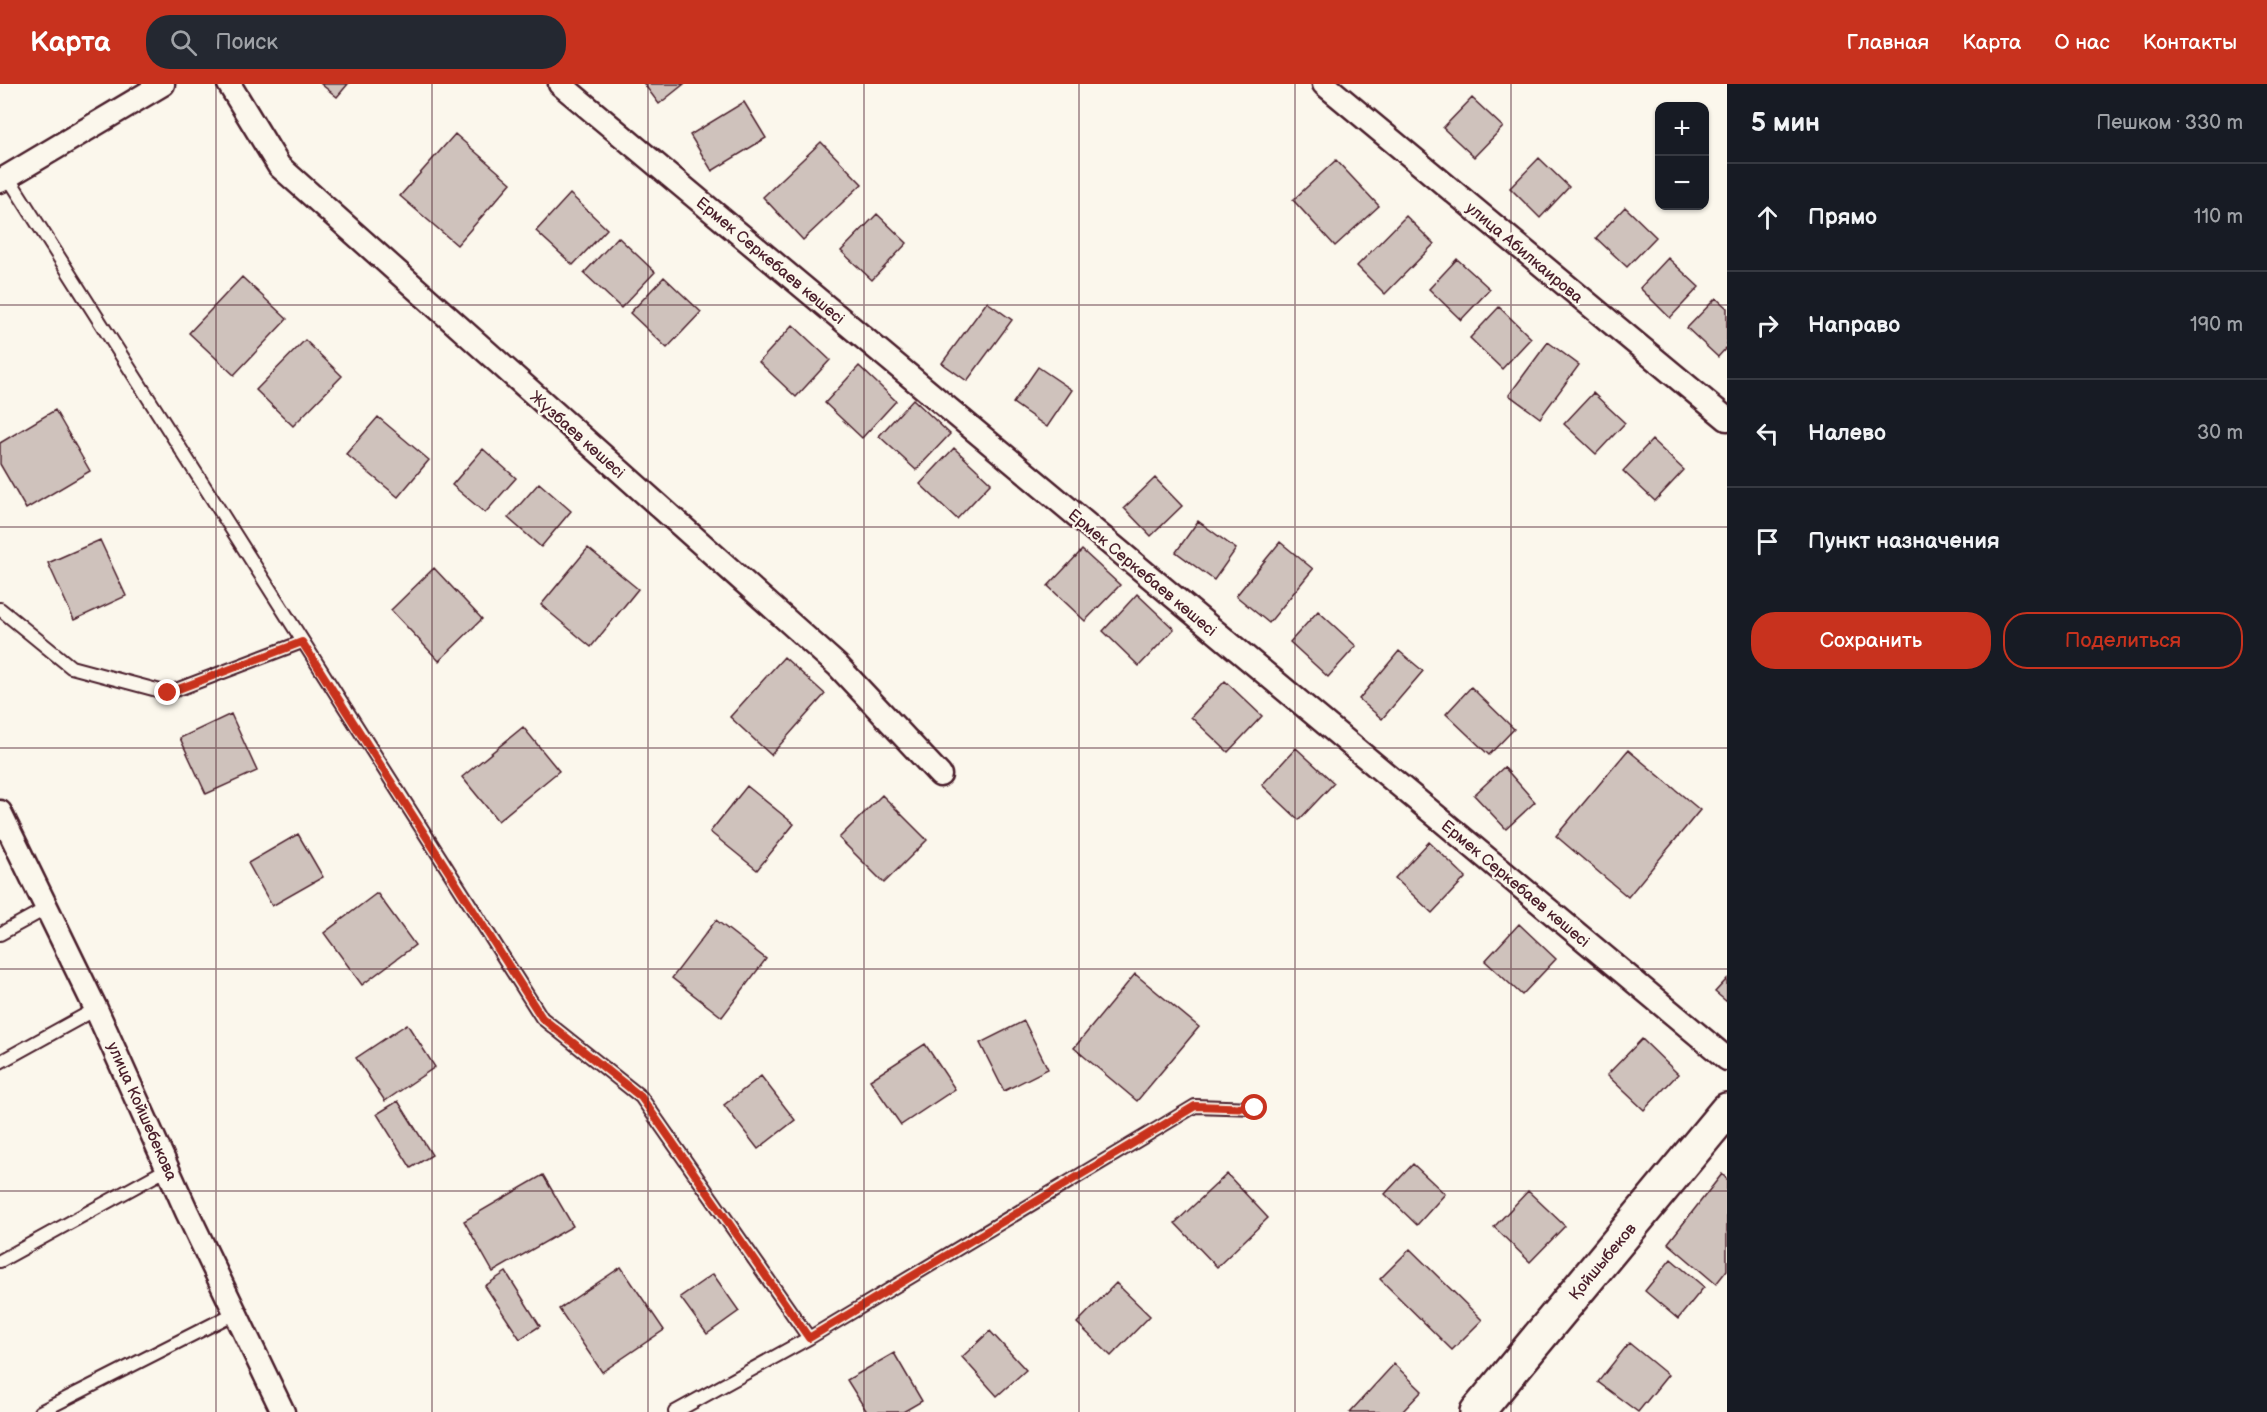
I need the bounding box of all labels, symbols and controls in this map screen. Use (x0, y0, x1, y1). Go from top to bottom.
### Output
search box (146, 15, 566, 69)
text: Карта (30, 26, 110, 59)
icon: search (167, 26, 200, 59)
text: Поиск (215, 29, 278, 56)
text: Главная (1846, 30, 1929, 55)
text: Карта (1962, 30, 2021, 55)
text: О нас (2054, 30, 2110, 55)
text: Контакты (2143, 30, 2237, 55)
map controls (1655, 102, 1709, 210)
button: + (1655, 102, 1709, 156)
text: 5 мин (1751, 108, 1820, 139)
text: Пешком · 330 m (2096, 111, 2243, 135)
button: − (1655, 156, 1709, 210)
street label: Ермек Серкебаев көшесі (692, 193, 848, 329)
street label: улица Абилкаирова (1462, 199, 1587, 308)
icon: ahead (1751, 201, 1784, 234)
text: Прямо (1808, 204, 1877, 231)
text: 110 m (2194, 205, 2243, 229)
icon: right (1751, 309, 1784, 342)
text: Направо (1808, 312, 1900, 339)
text: 190 m (2190, 313, 2243, 337)
street label: Жүзбаев көшесі (526, 388, 628, 483)
icon: left (1751, 417, 1784, 450)
text: Налево (1808, 420, 1886, 447)
text: 30 m (2197, 421, 2243, 445)
street label: Ермек Серкебаев көшесі (1064, 505, 1220, 641)
icon: arrive (1751, 525, 1784, 558)
text: Пункт назначения (1808, 528, 2000, 555)
button: Сохранить (1751, 612, 1991, 669)
button: Поделиться (2003, 612, 2243, 669)
route end (154, 679, 180, 705)
street label: Ермек Серкебаев көшесі (1437, 816, 1593, 952)
street label: улица Койшебекова (102, 1039, 181, 1184)
route start (1241, 1094, 1267, 1120)
street label: Қойшыбеков (1566, 1219, 1641, 1304)

